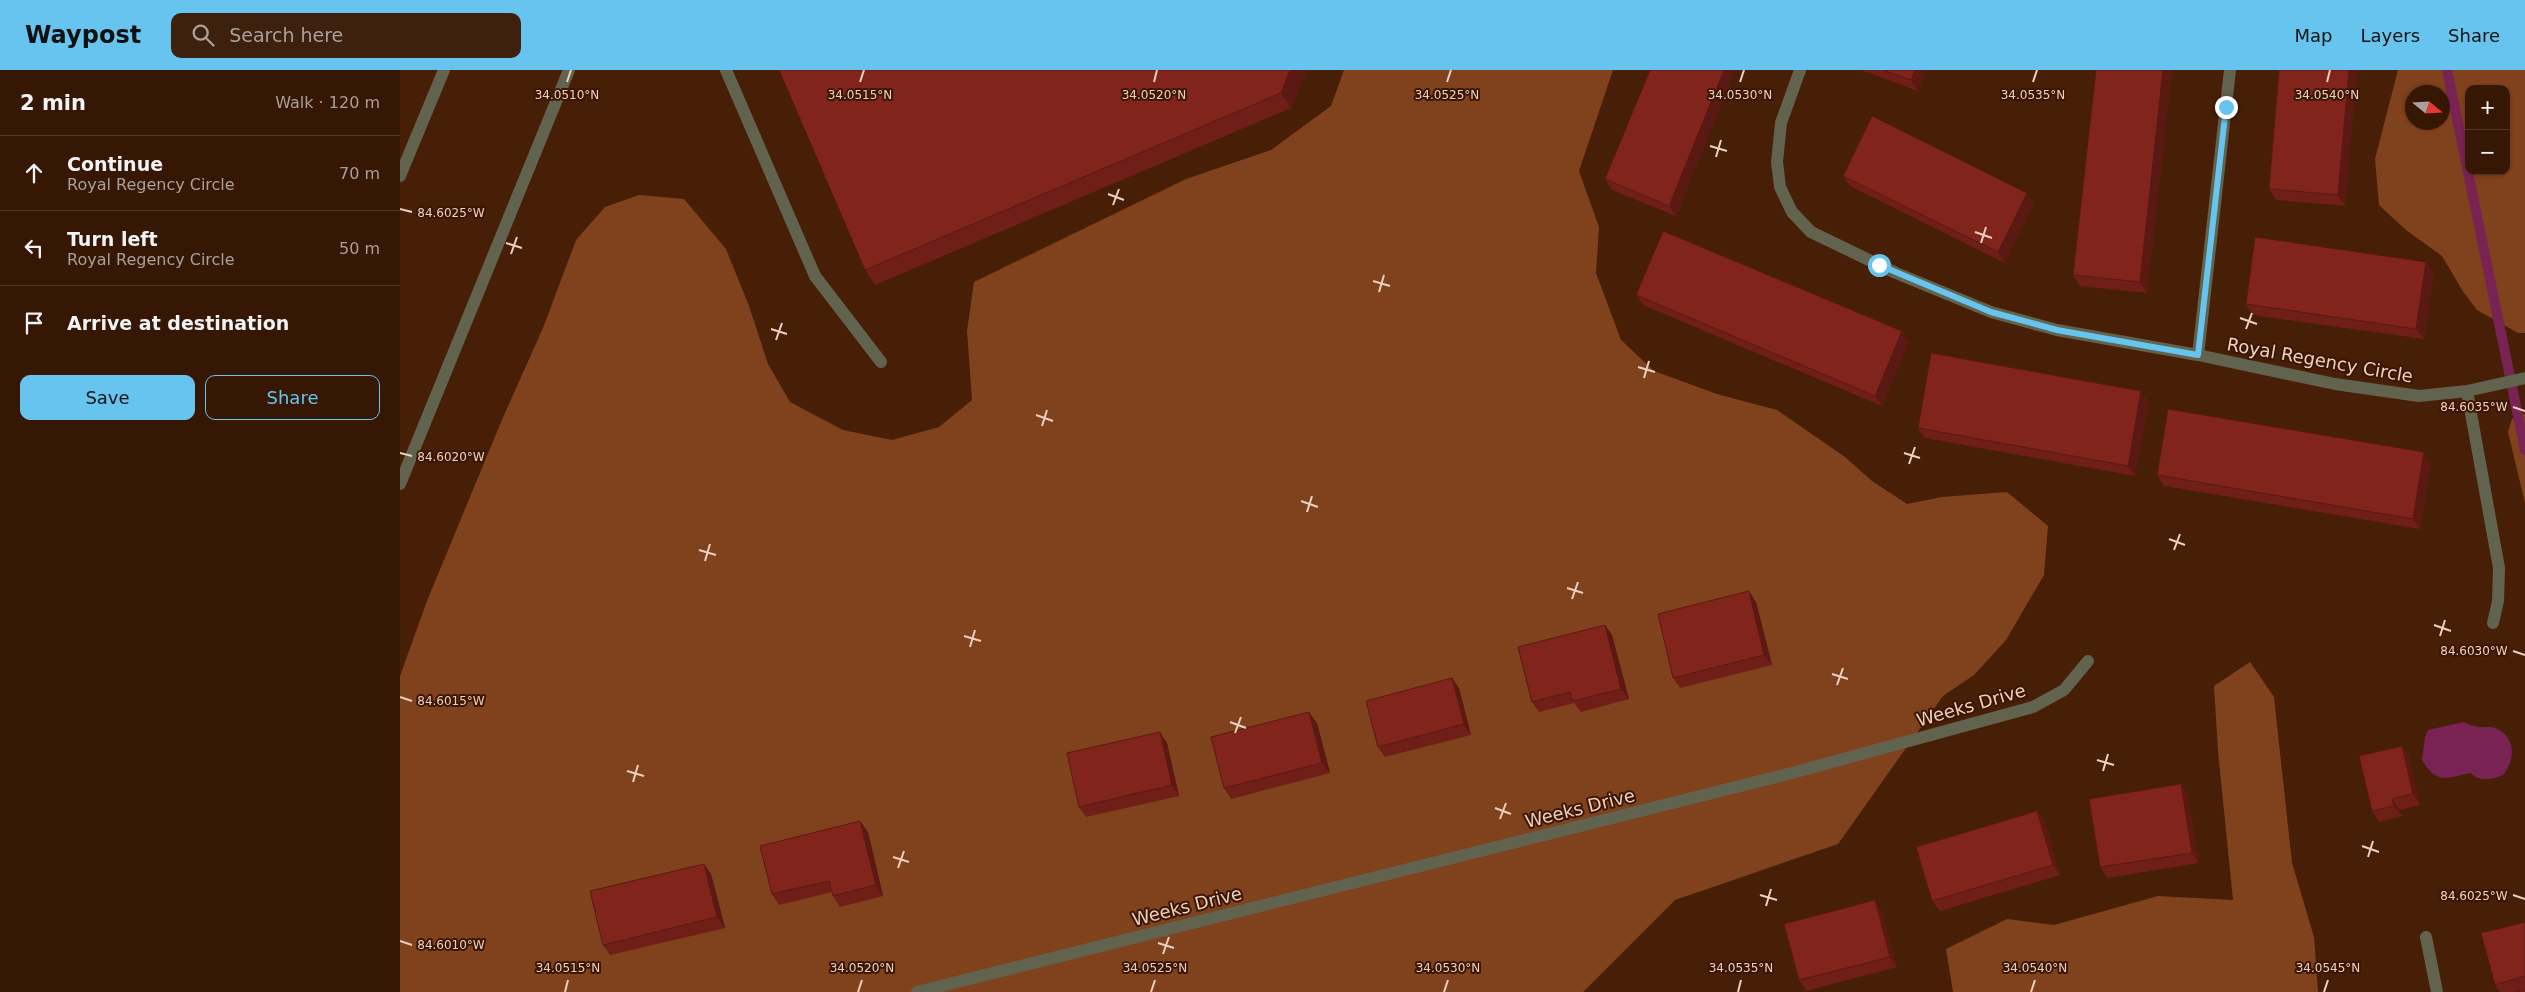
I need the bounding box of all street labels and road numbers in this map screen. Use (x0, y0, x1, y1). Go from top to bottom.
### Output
street label: Royal Regency Circle (2225, 333, 2415, 387)
street label: Weeks Drive (1914, 679, 2028, 731)
street label: Weeks Drive (1523, 784, 1637, 832)
street label: Weeks Drive (1130, 882, 1244, 930)

